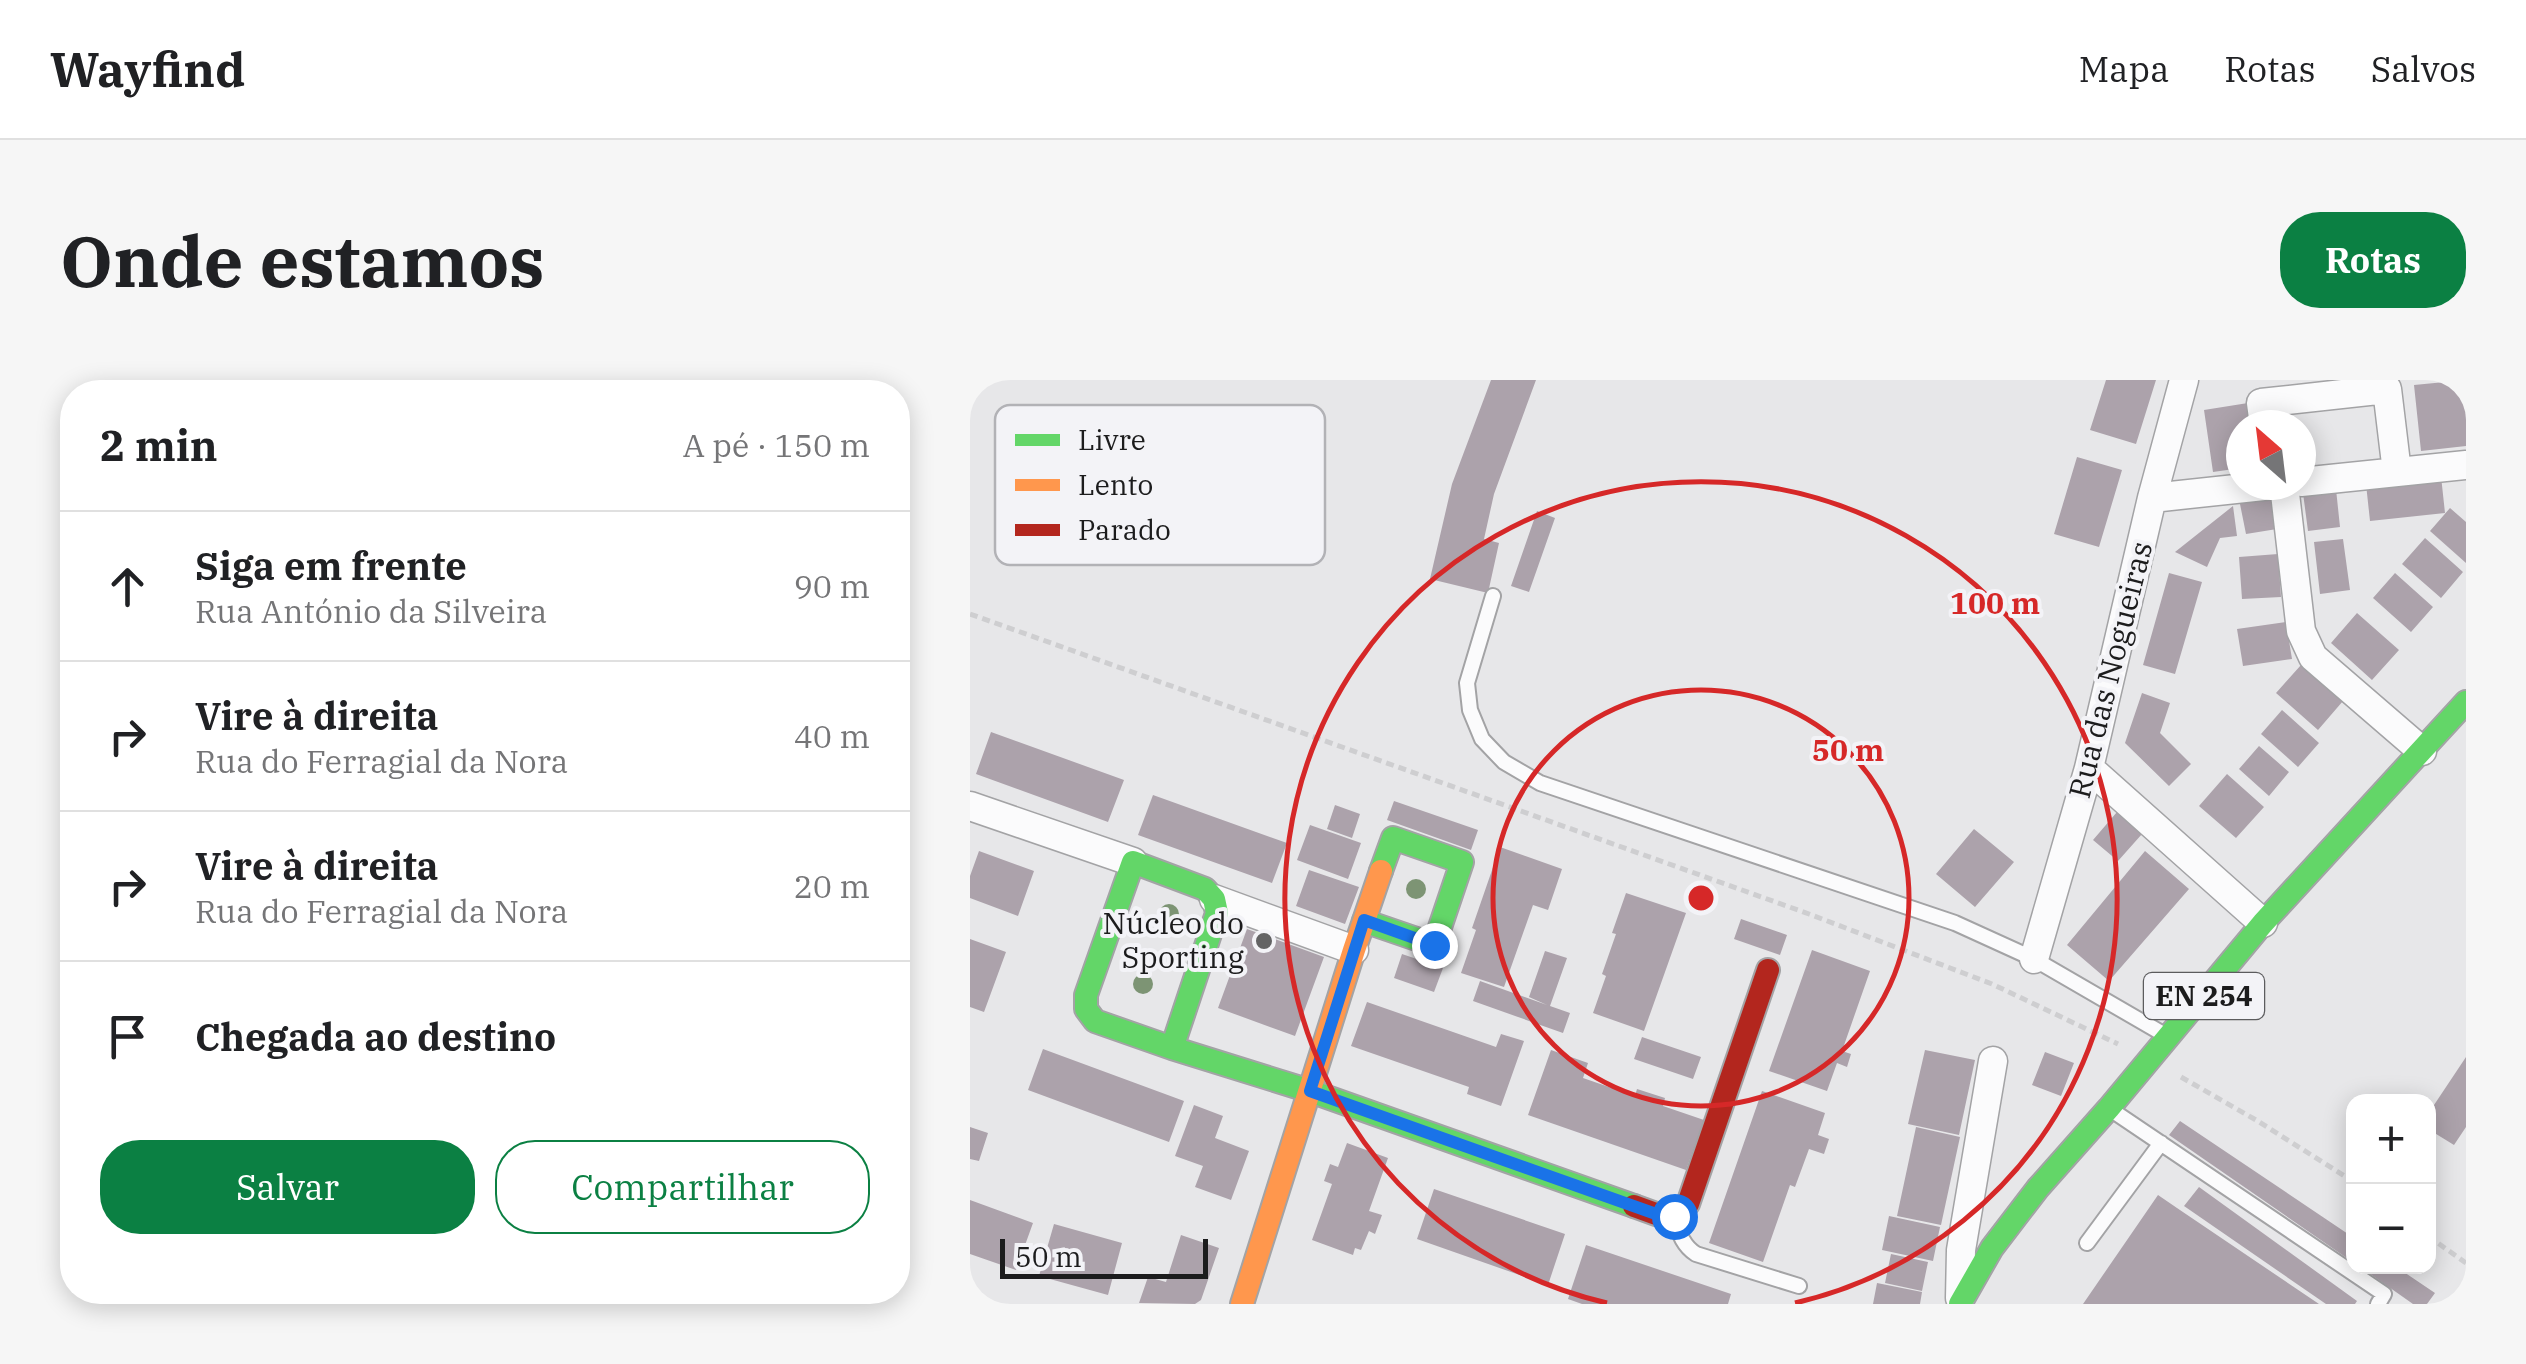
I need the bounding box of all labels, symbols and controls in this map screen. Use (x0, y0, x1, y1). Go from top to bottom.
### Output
text: Wayfind (50, 38, 245, 100)
text: Mapa (2079, 46, 2169, 92)
text: Rotas (2224, 46, 2316, 92)
text: Salvos (2371, 46, 2476, 92)
button: Rotas (2280, 212, 2466, 308)
text: Onde estamos (60, 215, 545, 306)
legend (995, 405, 1325, 565)
north arrow (2226, 410, 2316, 500)
text: 2 min (100, 418, 218, 473)
text: Livre (1078, 421, 1146, 458)
text: A pé · 150 m (683, 424, 870, 466)
text: Lento (1078, 466, 1153, 503)
text: Parado (1078, 511, 1171, 548)
street label: Rua das Nogueiras (2059, 537, 2160, 802)
text: Siga em frente (195, 541, 467, 590)
icon: ahead (100, 559, 155, 614)
text: 90 m (794, 565, 870, 607)
text: 100 m (1950, 583, 2040, 622)
text: Rua António da Silveira (195, 590, 547, 632)
text: Vire à direita (195, 691, 439, 740)
icon: right (100, 709, 155, 764)
text: 40 m (794, 715, 870, 757)
text: 50 m (1812, 730, 1884, 769)
text: Rua do Ferragial da Nora (195, 740, 568, 782)
text: Vire à direita (195, 841, 439, 890)
icon: right (100, 859, 155, 914)
text: 20 m (794, 865, 870, 907)
centre of rings (1683, 880, 1719, 916)
text: Rua do Ferragial da Nora (195, 890, 568, 932)
place label: Núcleo do Sporting (1102, 903, 1244, 976)
route end (1412, 923, 1458, 969)
marker: Núcleo do Sporting (1253, 930, 1275, 952)
road number: EN 254 (2144, 973, 2264, 1019)
icon: arrive (100, 1009, 155, 1064)
text: Chegada ao destino (195, 1012, 556, 1061)
map controls (2346, 1094, 2436, 1274)
button: + (2346, 1094, 2436, 1184)
button: Salvar (100, 1140, 475, 1234)
button: Compartilhar (495, 1140, 870, 1234)
button: − (2346, 1184, 2436, 1274)
route start (1652, 1194, 1698, 1240)
scale bar (1000, 1234, 1208, 1278)
text: 50 m (1015, 1238, 1082, 1275)

